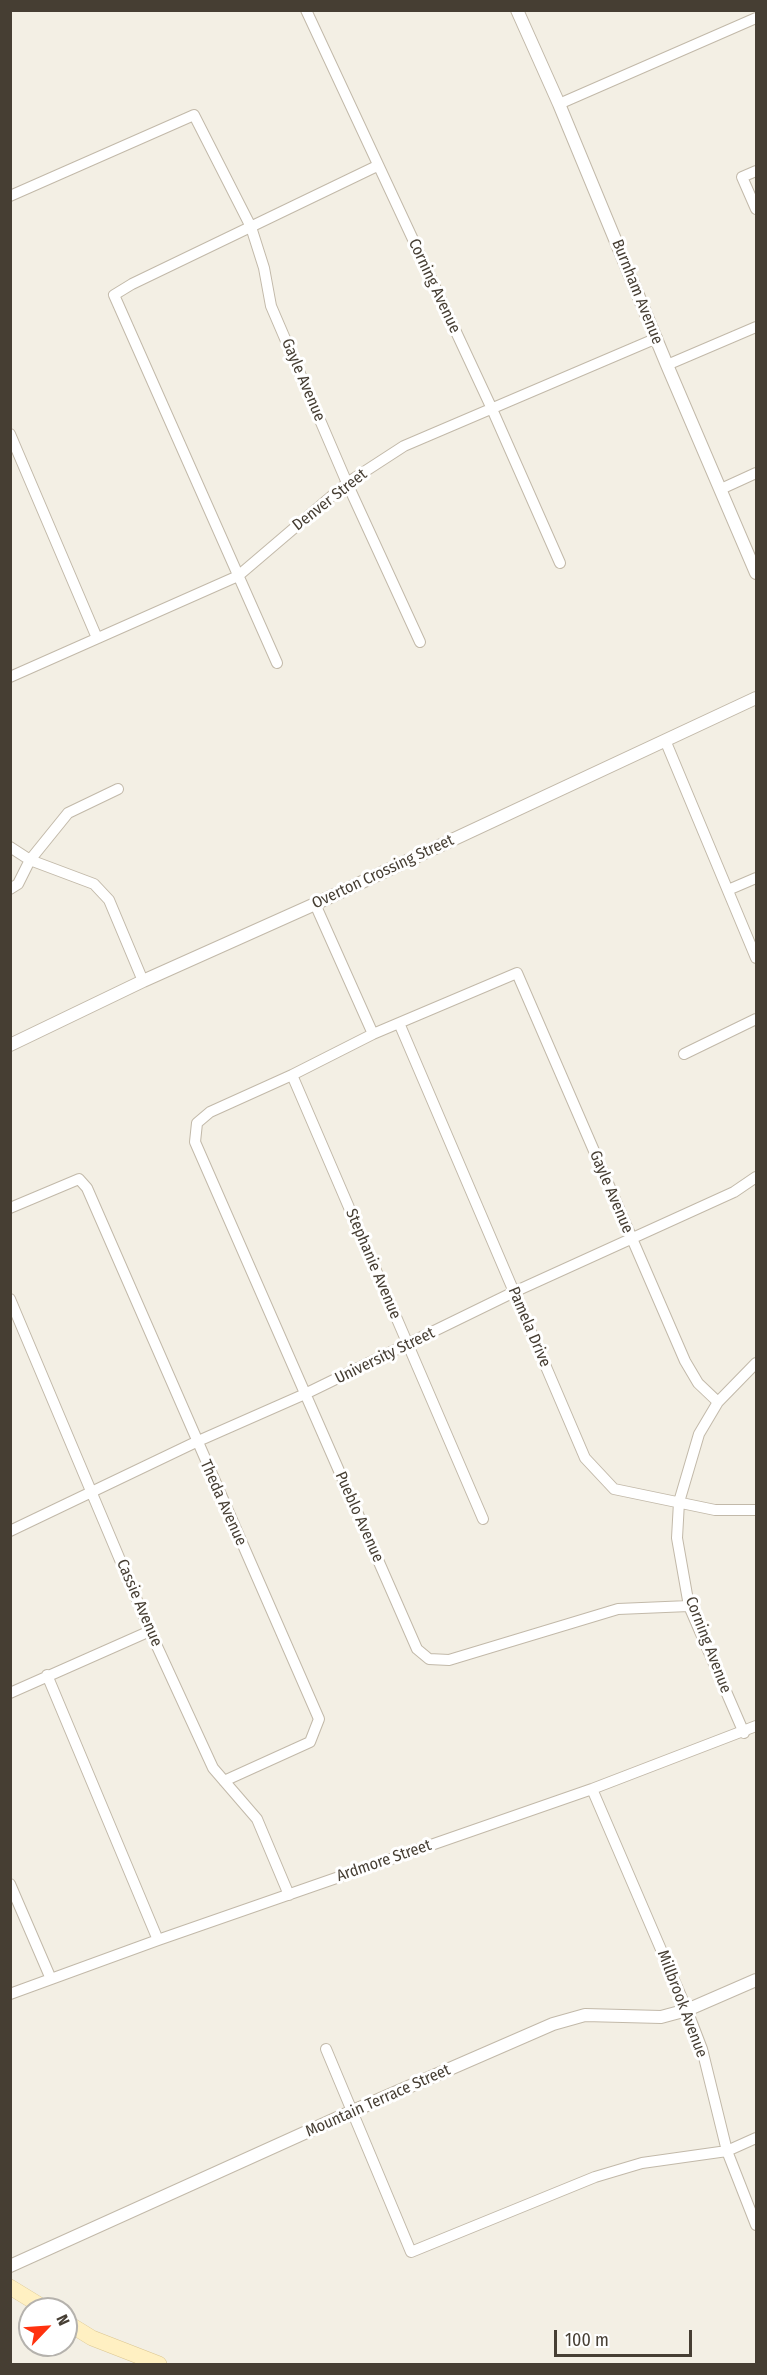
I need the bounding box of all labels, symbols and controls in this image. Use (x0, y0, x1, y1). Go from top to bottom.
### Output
street label: Corning Avenue (404, 236, 464, 336)
street label: Burnham Avenue (607, 237, 667, 347)
street label: Gayle Avenue (277, 336, 329, 424)
street label: Denver Street (289, 465, 371, 535)
street label: Overton Crossing Street (309, 831, 457, 913)
street label: Gayle Avenue (585, 1148, 637, 1236)
street label: Stephanie Avenue (341, 1206, 405, 1322)
street label: Pamela Drive (504, 1284, 554, 1370)
street label: University Street (332, 1324, 438, 1388)
street label: Theda Avenue (196, 1457, 250, 1549)
street label: Pueblo Avenue (330, 1469, 388, 1565)
street label: Cassie Avenue (112, 1556, 166, 1650)
street label: Corning Avenue (681, 1594, 735, 1696)
street label: Ardmore Street (334, 1836, 434, 1886)
street label: Millbrook Avenue (653, 1948, 711, 2060)
street label: Mountain Terrace Street (303, 2060, 453, 2142)
north arrow (18, 2297, 78, 2357)
text: N (52, 2312, 74, 2328)
scale bar (557, 2318, 695, 2356)
text: 100 m (565, 2329, 609, 2351)

